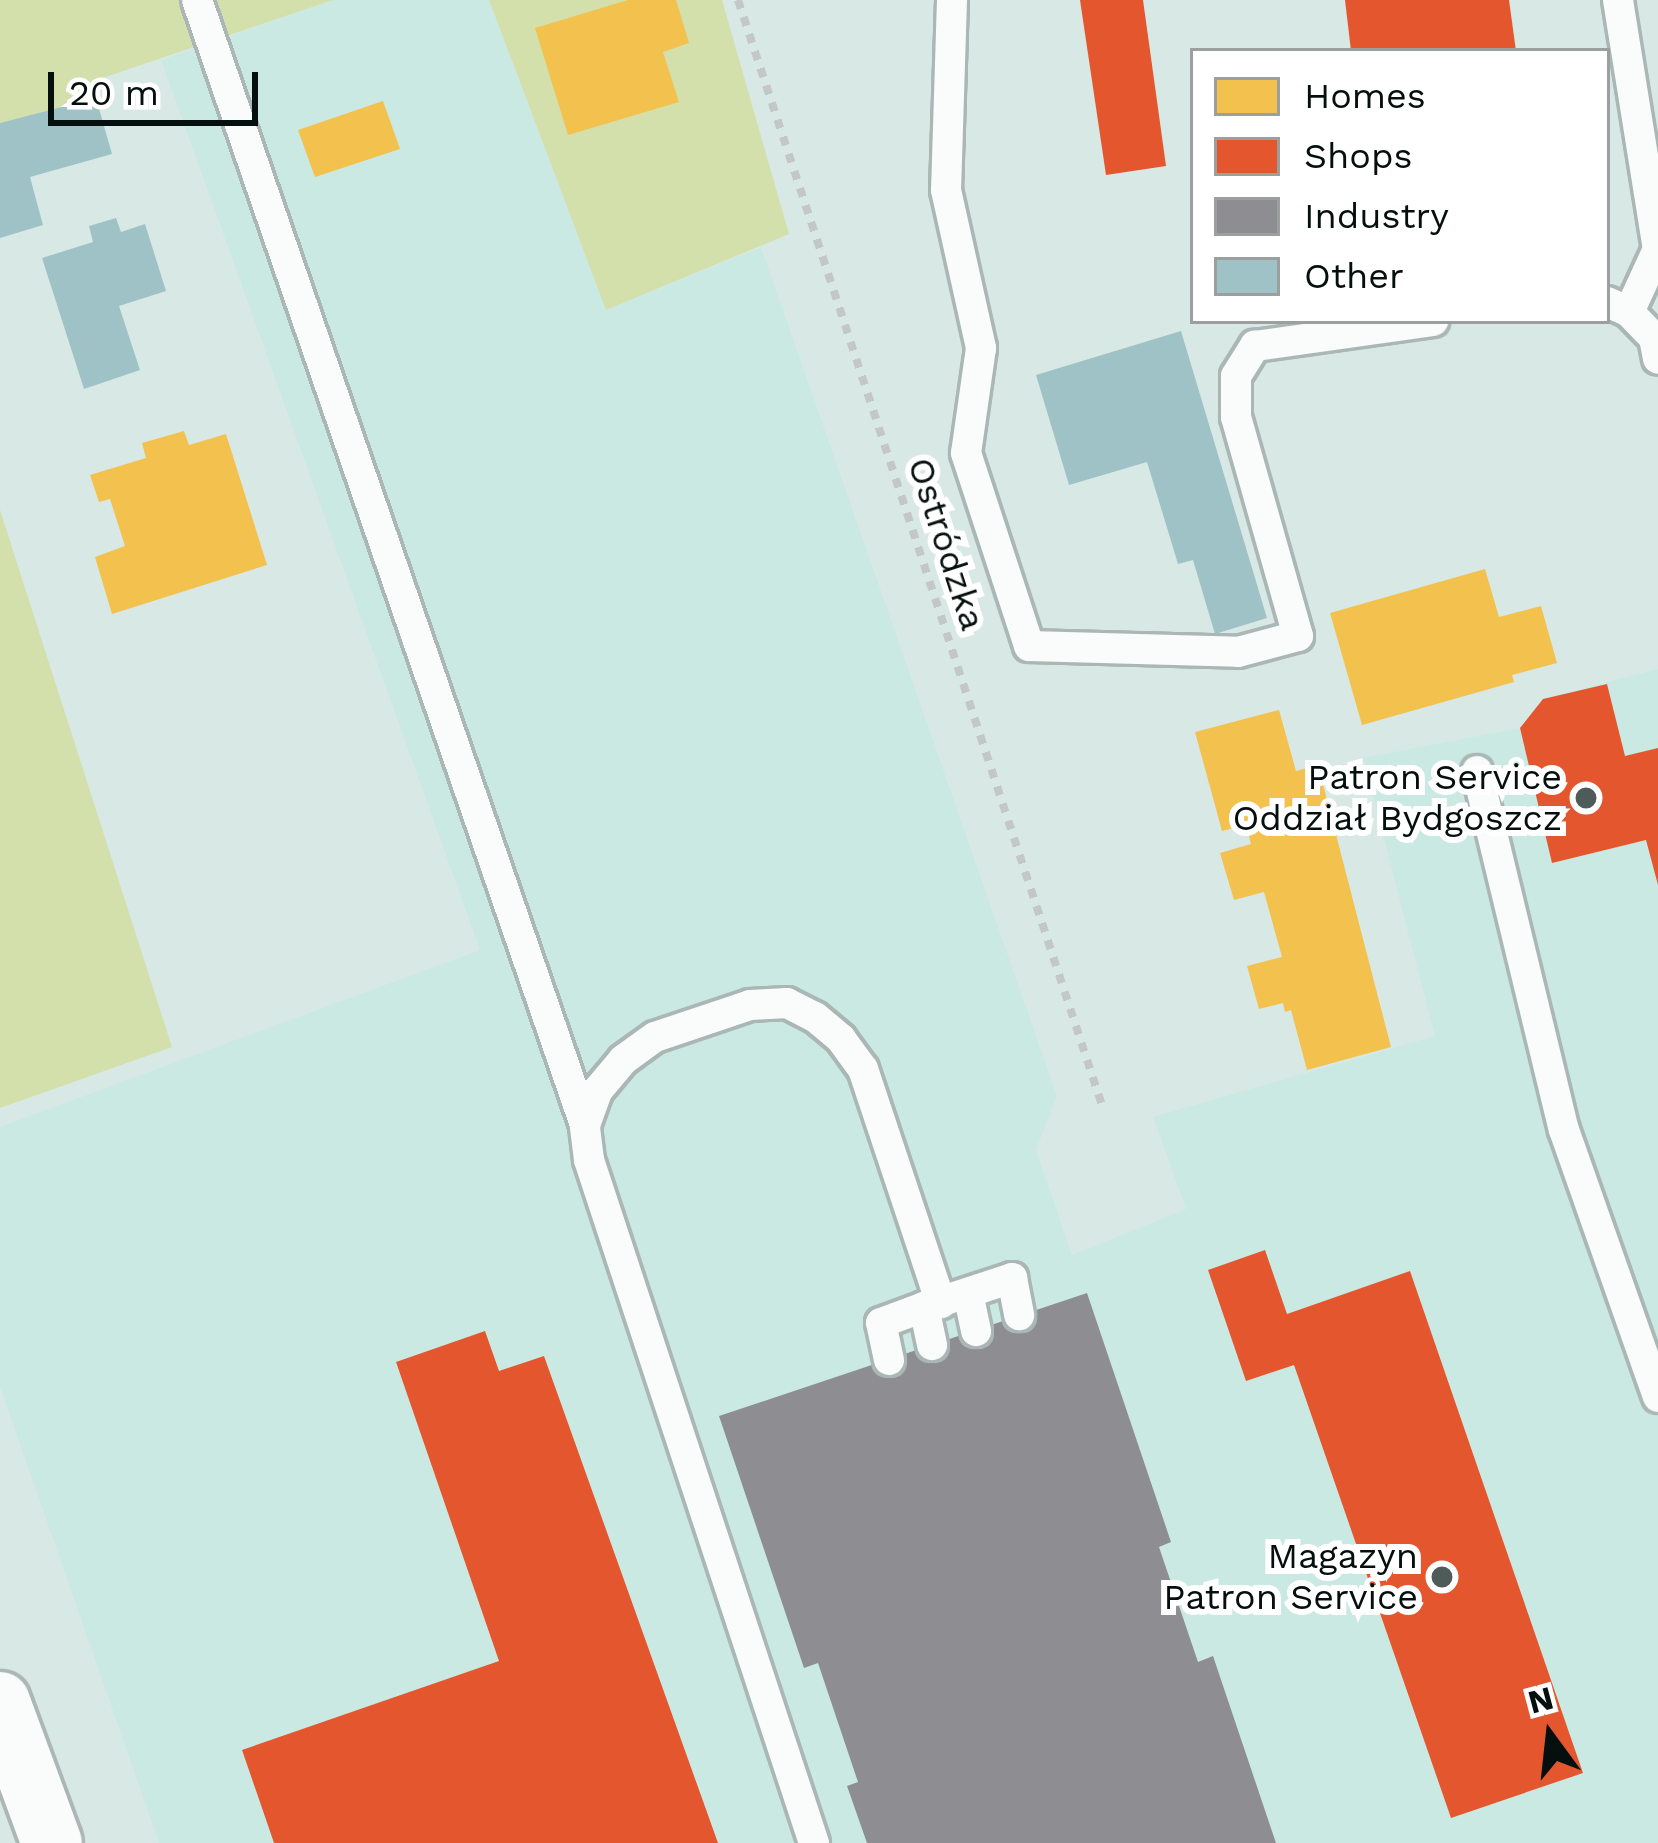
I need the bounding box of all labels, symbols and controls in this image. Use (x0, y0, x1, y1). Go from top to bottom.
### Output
scale bar (54, 48, 264, 122)
legend (1190, 48, 1610, 324)
text: 20 m (69, 72, 159, 114)
text: Homes (1304, 75, 1426, 117)
text: Shops (1304, 135, 1413, 177)
text: Industry (1304, 195, 1449, 237)
text: Other (1304, 255, 1404, 297)
street label: Ostródzka (898, 452, 994, 636)
place label: Patron Service Oddział Bydgoszcz (1232, 755, 1562, 840)
marker: Patron Service Oddział Bydgoszcz (1573, 785, 1599, 811)
place label: Magazyn Patron Service (1163, 1534, 1418, 1619)
marker: Magazyn Patron Service (1429, 1564, 1455, 1590)
north arrow (1490, 1675, 1610, 1795)
text: N (1524, 1678, 1557, 1722)

